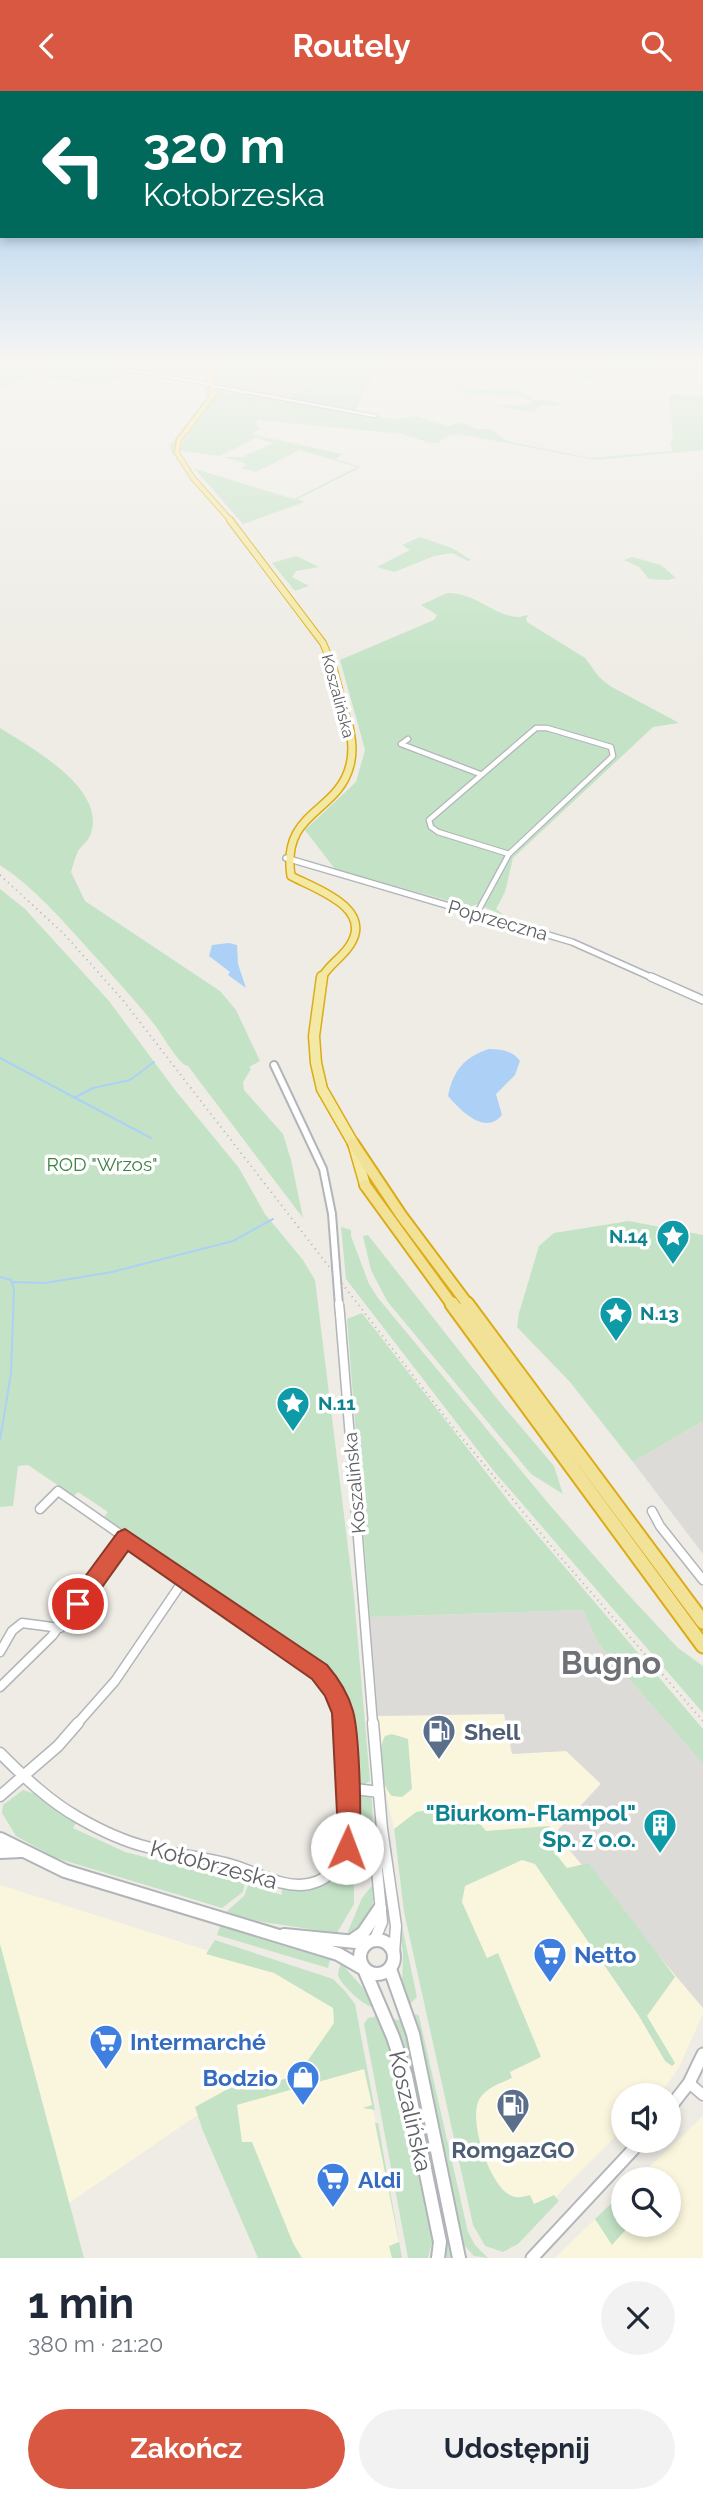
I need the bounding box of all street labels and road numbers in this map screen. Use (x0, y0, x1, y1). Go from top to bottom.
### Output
street label: Koszalińska (318, 652, 358, 740)
street label: Poprzeczna (446, 895, 550, 945)
street label: Koszalińska (339, 1431, 369, 1535)
street label: Kołobrzeska (147, 1834, 281, 1894)
street label: Koszalińska (384, 2048, 438, 2174)

